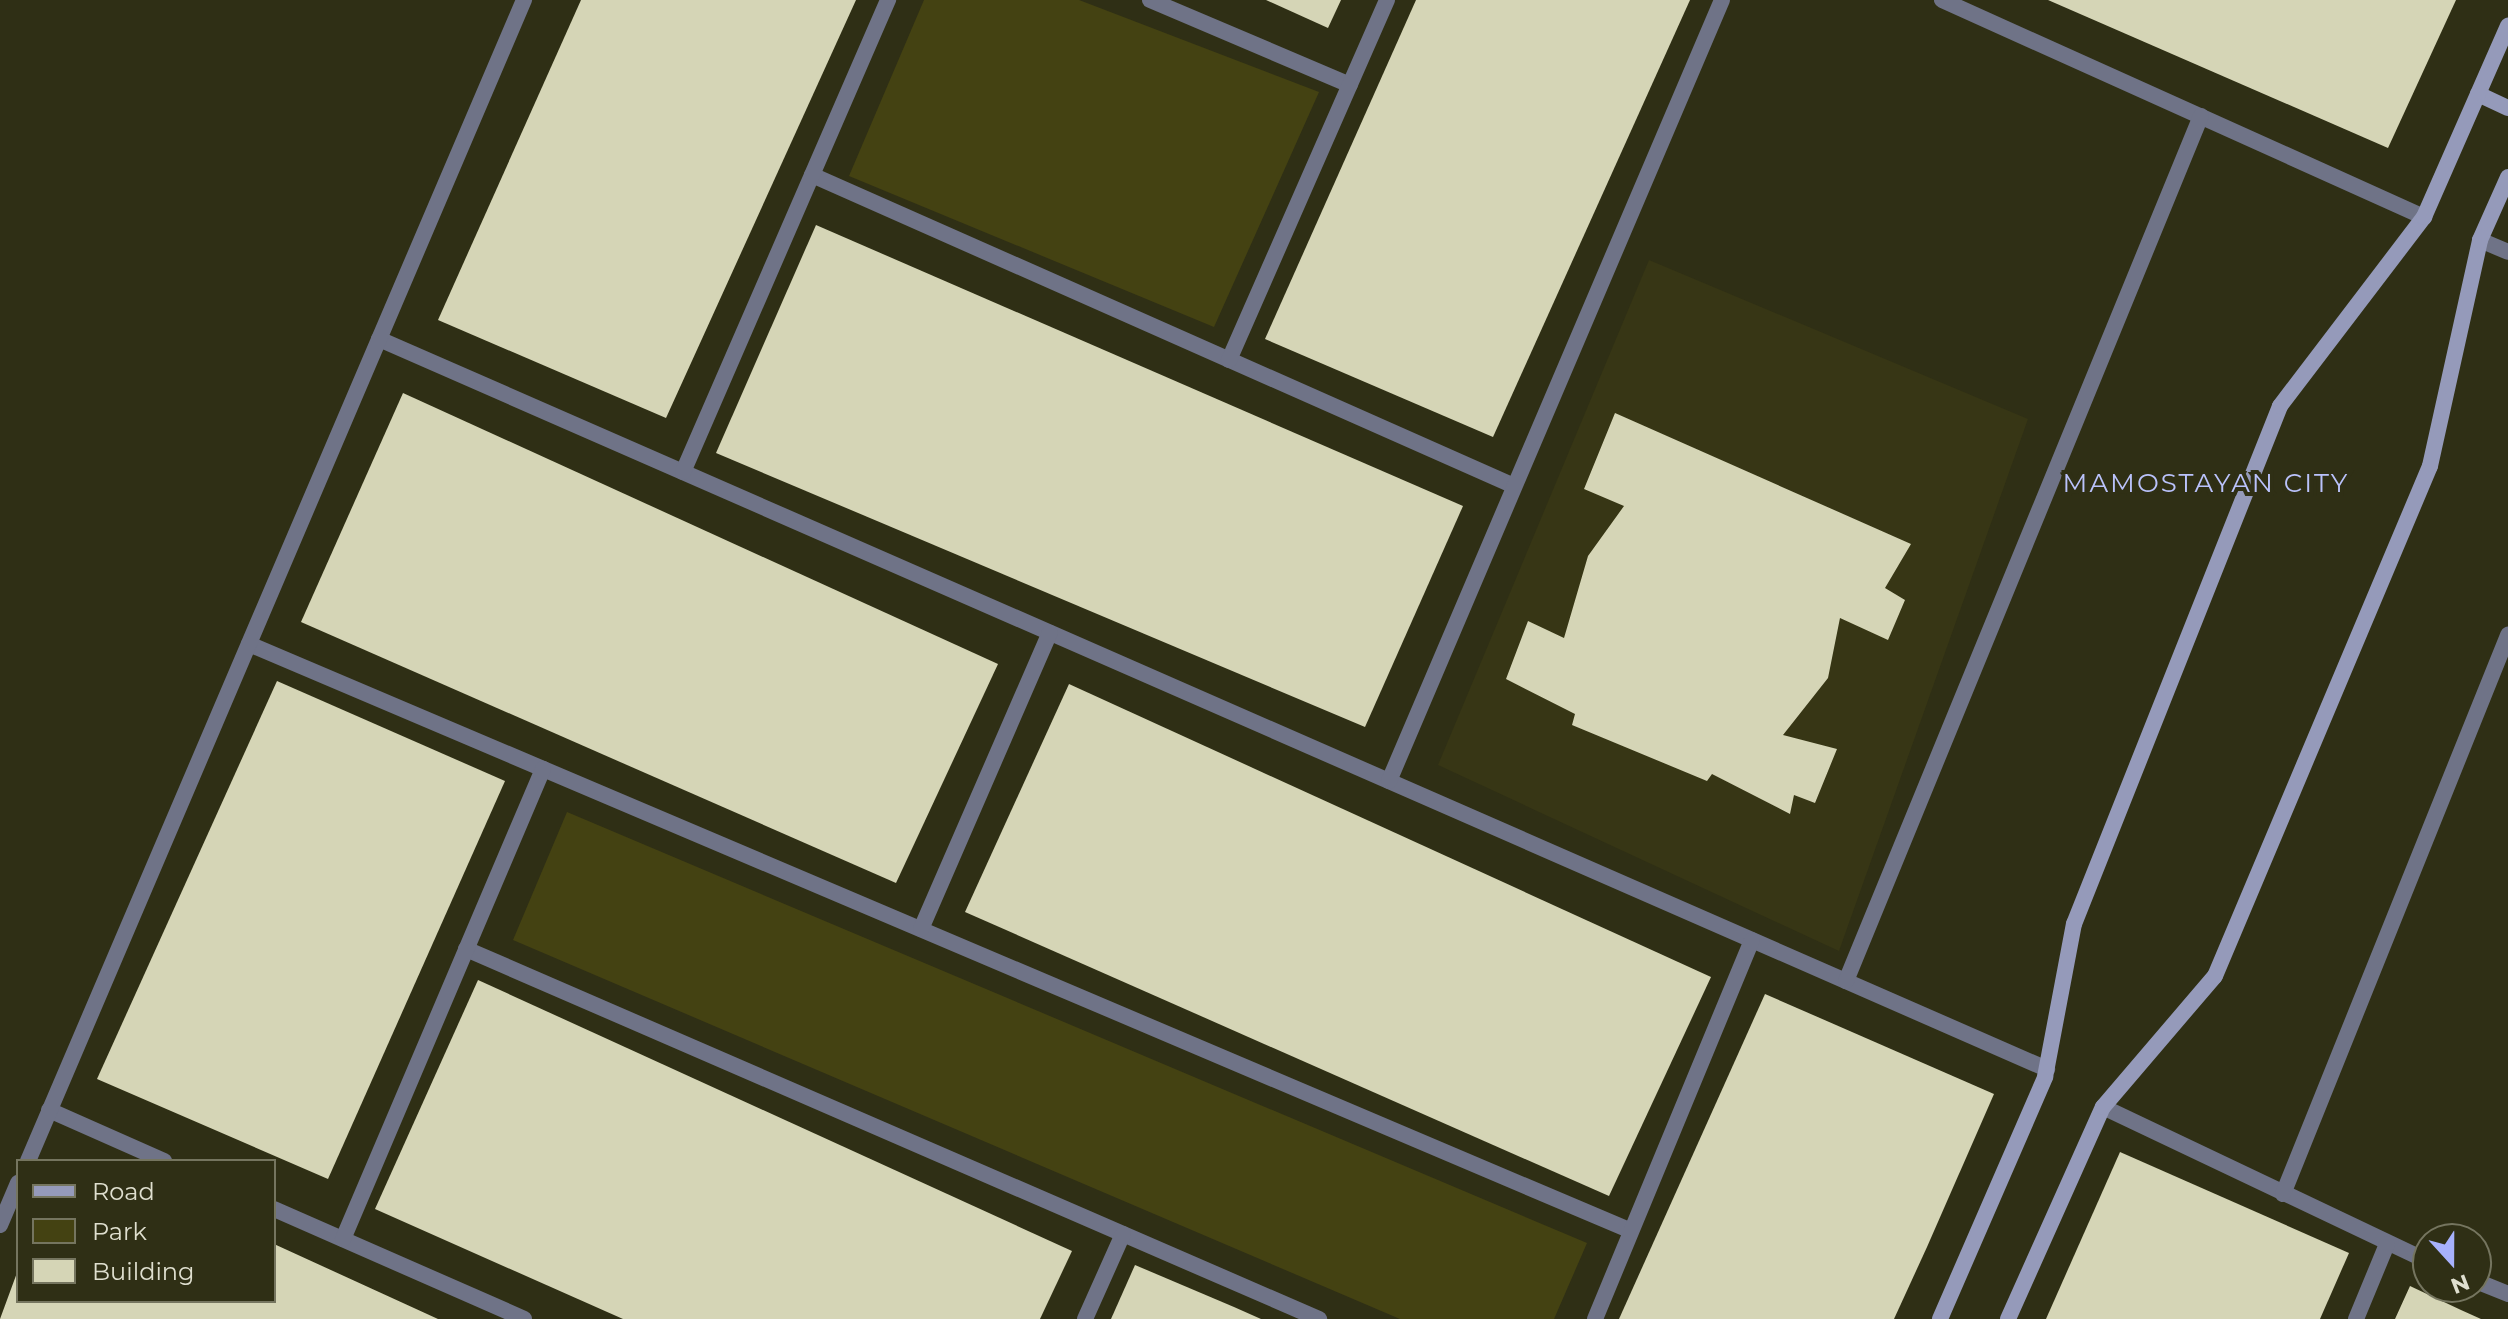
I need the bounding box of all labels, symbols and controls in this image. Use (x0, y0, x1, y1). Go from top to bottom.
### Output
district label: MAMOSTAYAN CITY (2063, 468, 2349, 500)
legend (16, 1159, 276, 1303)
text: Road (92, 1177, 155, 1206)
text: Park (92, 1217, 147, 1246)
north arrow (2412, 1223, 2492, 1303)
text: Building (92, 1257, 195, 1286)
text: N (2447, 1268, 2473, 1300)

